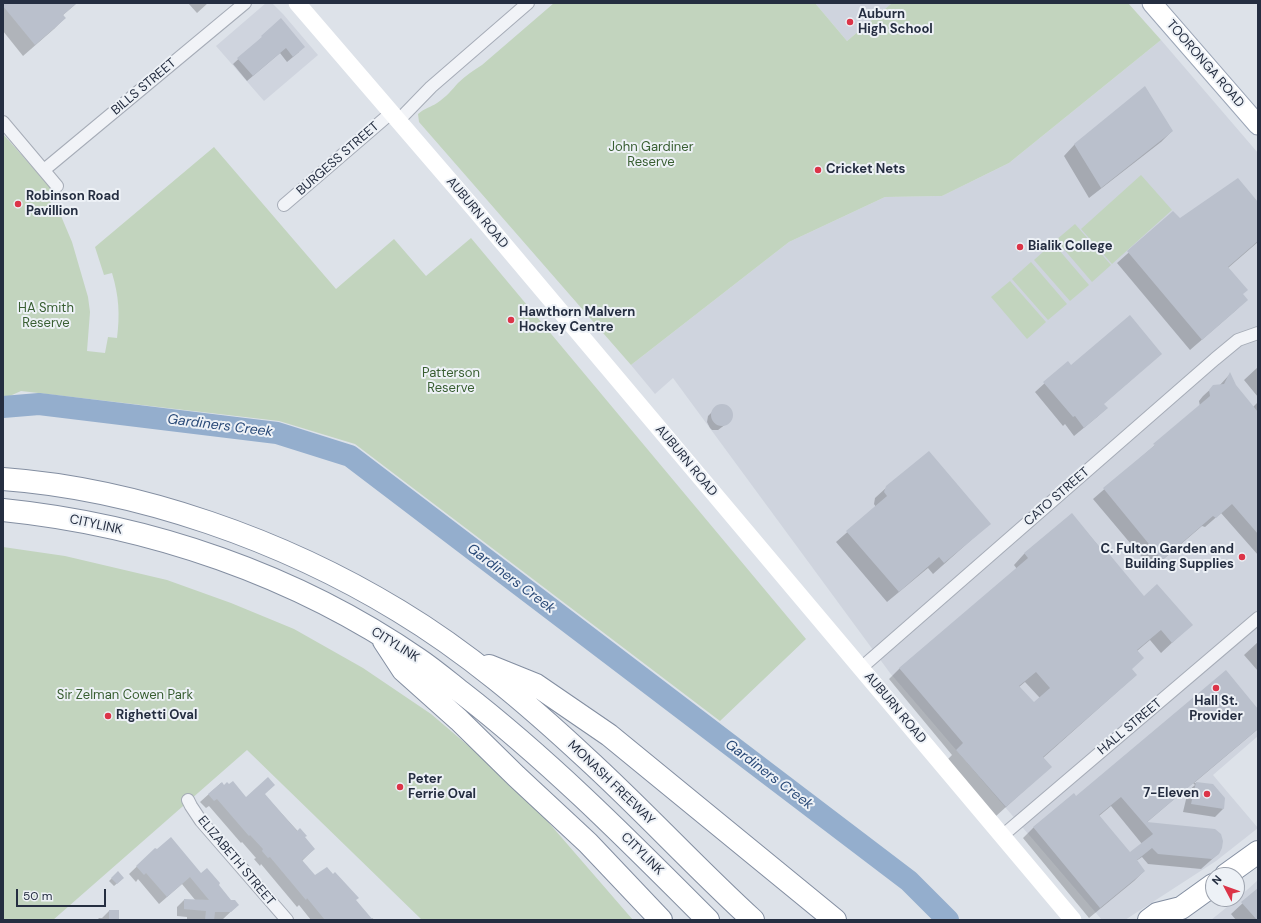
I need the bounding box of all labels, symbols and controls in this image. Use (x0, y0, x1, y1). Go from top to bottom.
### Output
place label: Auburn High School (858, 7, 933, 38)
marker: Auburn High School (845, 17, 855, 27)
street label: TOORONGA ROAD (1163, 17, 1247, 111)
street label: BILLS STREET (109, 55, 179, 119)
street label: BURGESS STREET (294, 119, 382, 199)
park label: John Gardiner Reserve (608, 140, 694, 171)
place label: Cricket Nets (826, 162, 906, 178)
marker: Cricket Nets (813, 165, 823, 175)
street label: AUBURN ROAD (443, 174, 511, 252)
place label: Robinson Road Pavillion (26, 189, 120, 220)
marker: Robinson Road Pavillion (13, 199, 23, 209)
place label: Bialik College (1028, 239, 1113, 255)
marker: Bialik College (1015, 242, 1025, 252)
park label: HA Smith Reserve (18, 301, 74, 332)
place label: Hawthorn Malvern Hockey Centre (519, 305, 635, 336)
marker: Hawthorn Malvern Hockey Centre (506, 315, 516, 325)
park label: Patterson Reserve (422, 366, 480, 397)
water label: Gardiners Creek (166, 411, 274, 441)
street label: AUBURN ROAD (652, 422, 720, 500)
street label: CATO STREET (1021, 464, 1093, 530)
street label: CITYLINK (68, 512, 124, 538)
water label: Gardiners Creek (464, 540, 558, 618)
place label: C. Fulton Garden and Building Supplies (1100, 542, 1234, 573)
marker: C. Fulton Garden and Building Supplies (1237, 552, 1247, 562)
street label: CITYLINK (368, 624, 422, 666)
street label: AUBURN ROAD (861, 669, 929, 747)
marker: Hall St. Provider (1211, 683, 1221, 693)
park label: Sir Zelman Cowen Park (57, 688, 193, 704)
place label: Hall St. Provider (1189, 694, 1243, 725)
street label: HALL STREET (1095, 696, 1165, 758)
place label: Righetti Oval (116, 708, 197, 724)
marker: Righetti Oval (103, 711, 113, 721)
water label: Gardiners Creek (722, 736, 816, 814)
street label: MONASH FREEWAY (564, 738, 658, 828)
place label: Peter Ferrie Oval (408, 772, 476, 803)
marker: Peter Ferrie Oval (395, 782, 405, 792)
place label: 7-Eleven (1143, 786, 1199, 802)
marker: 7-Eleven (1202, 789, 1212, 799)
street label: ELIZABETH STREET (194, 813, 278, 909)
street label: CITYLINK (618, 830, 666, 878)
north arrow (1205, 867, 1245, 907)
text: N (1209, 872, 1225, 887)
scale bar (18, 881, 108, 907)
text: 50 m (23, 888, 52, 904)

